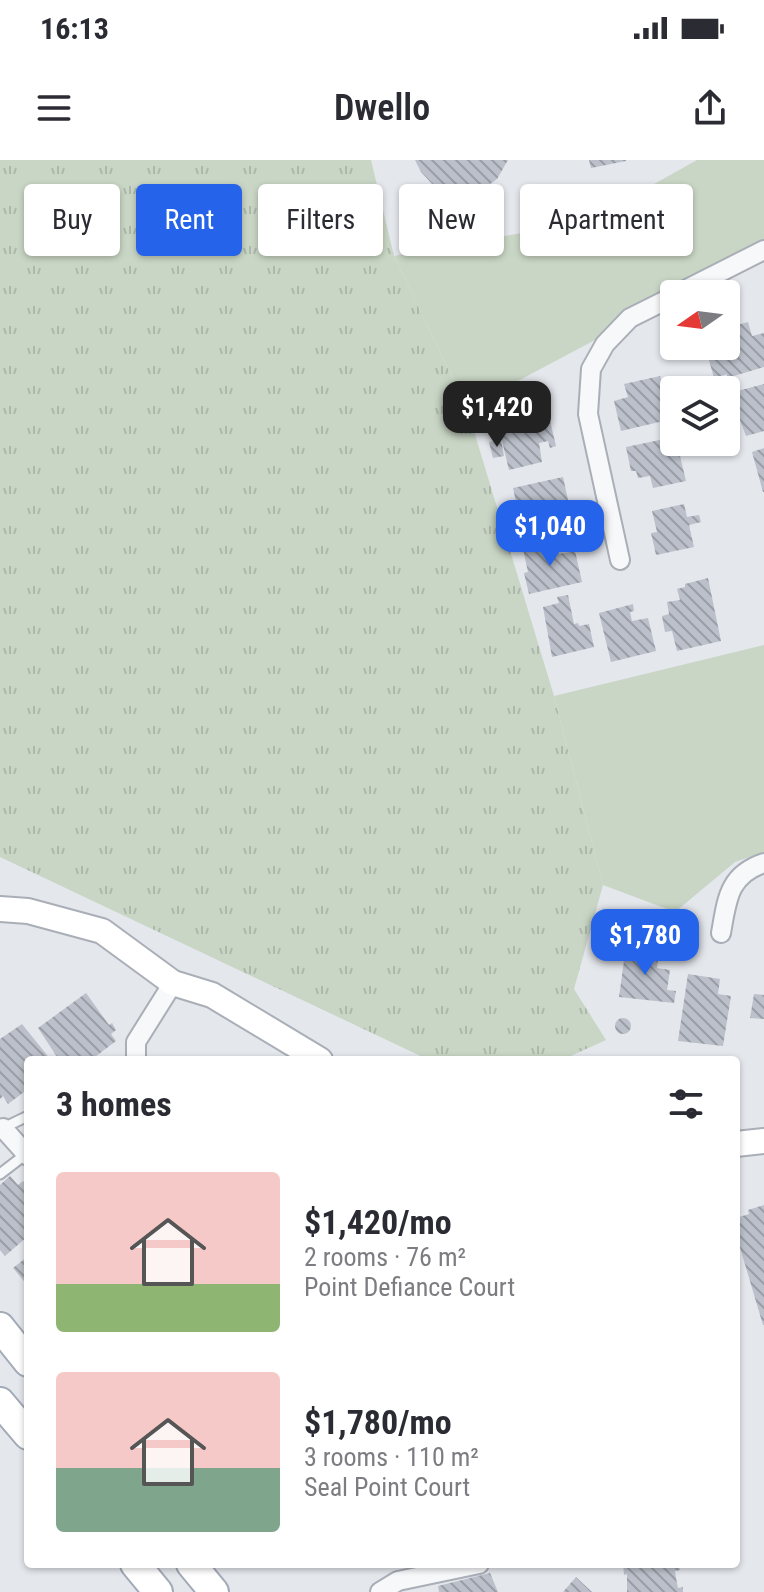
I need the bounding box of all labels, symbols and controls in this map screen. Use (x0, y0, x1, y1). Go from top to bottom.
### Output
text: 16:13 (40, 11, 109, 46)
icon: menu (32, 86, 76, 130)
icon: share (688, 86, 732, 130)
text: Dwello (334, 87, 430, 129)
chip: Buy (24, 184, 120, 256)
chip: Rent (136, 184, 242, 256)
chip: Filters (258, 184, 383, 256)
chip: New (399, 184, 504, 256)
chip: Apartment (520, 184, 693, 256)
north arrow (660, 280, 740, 360)
map controls (660, 280, 740, 456)
button: layers (660, 376, 740, 456)
pin: $1,420 (432, 381, 562, 449)
text: $1,420 (461, 392, 533, 422)
pin: $1,040 (485, 500, 615, 568)
text: $1,040 (514, 511, 586, 541)
pin: $1,780 (580, 909, 710, 977)
text: $1,780 (609, 920, 681, 950)
icon: filters (664, 1082, 708, 1126)
text: 3 homes (56, 1084, 172, 1124)
text: $1,420/mo (304, 1202, 452, 1242)
icon: home (120, 1204, 216, 1300)
text: 2 rooms · 76 m² (304, 1242, 466, 1272)
text: Point Defiance Court (304, 1272, 515, 1302)
text: $1,780/mo (304, 1402, 452, 1442)
icon: home (120, 1404, 216, 1500)
text: 3 rooms · 110 m² (304, 1442, 479, 1472)
text: Seal Point Court (304, 1472, 470, 1502)

